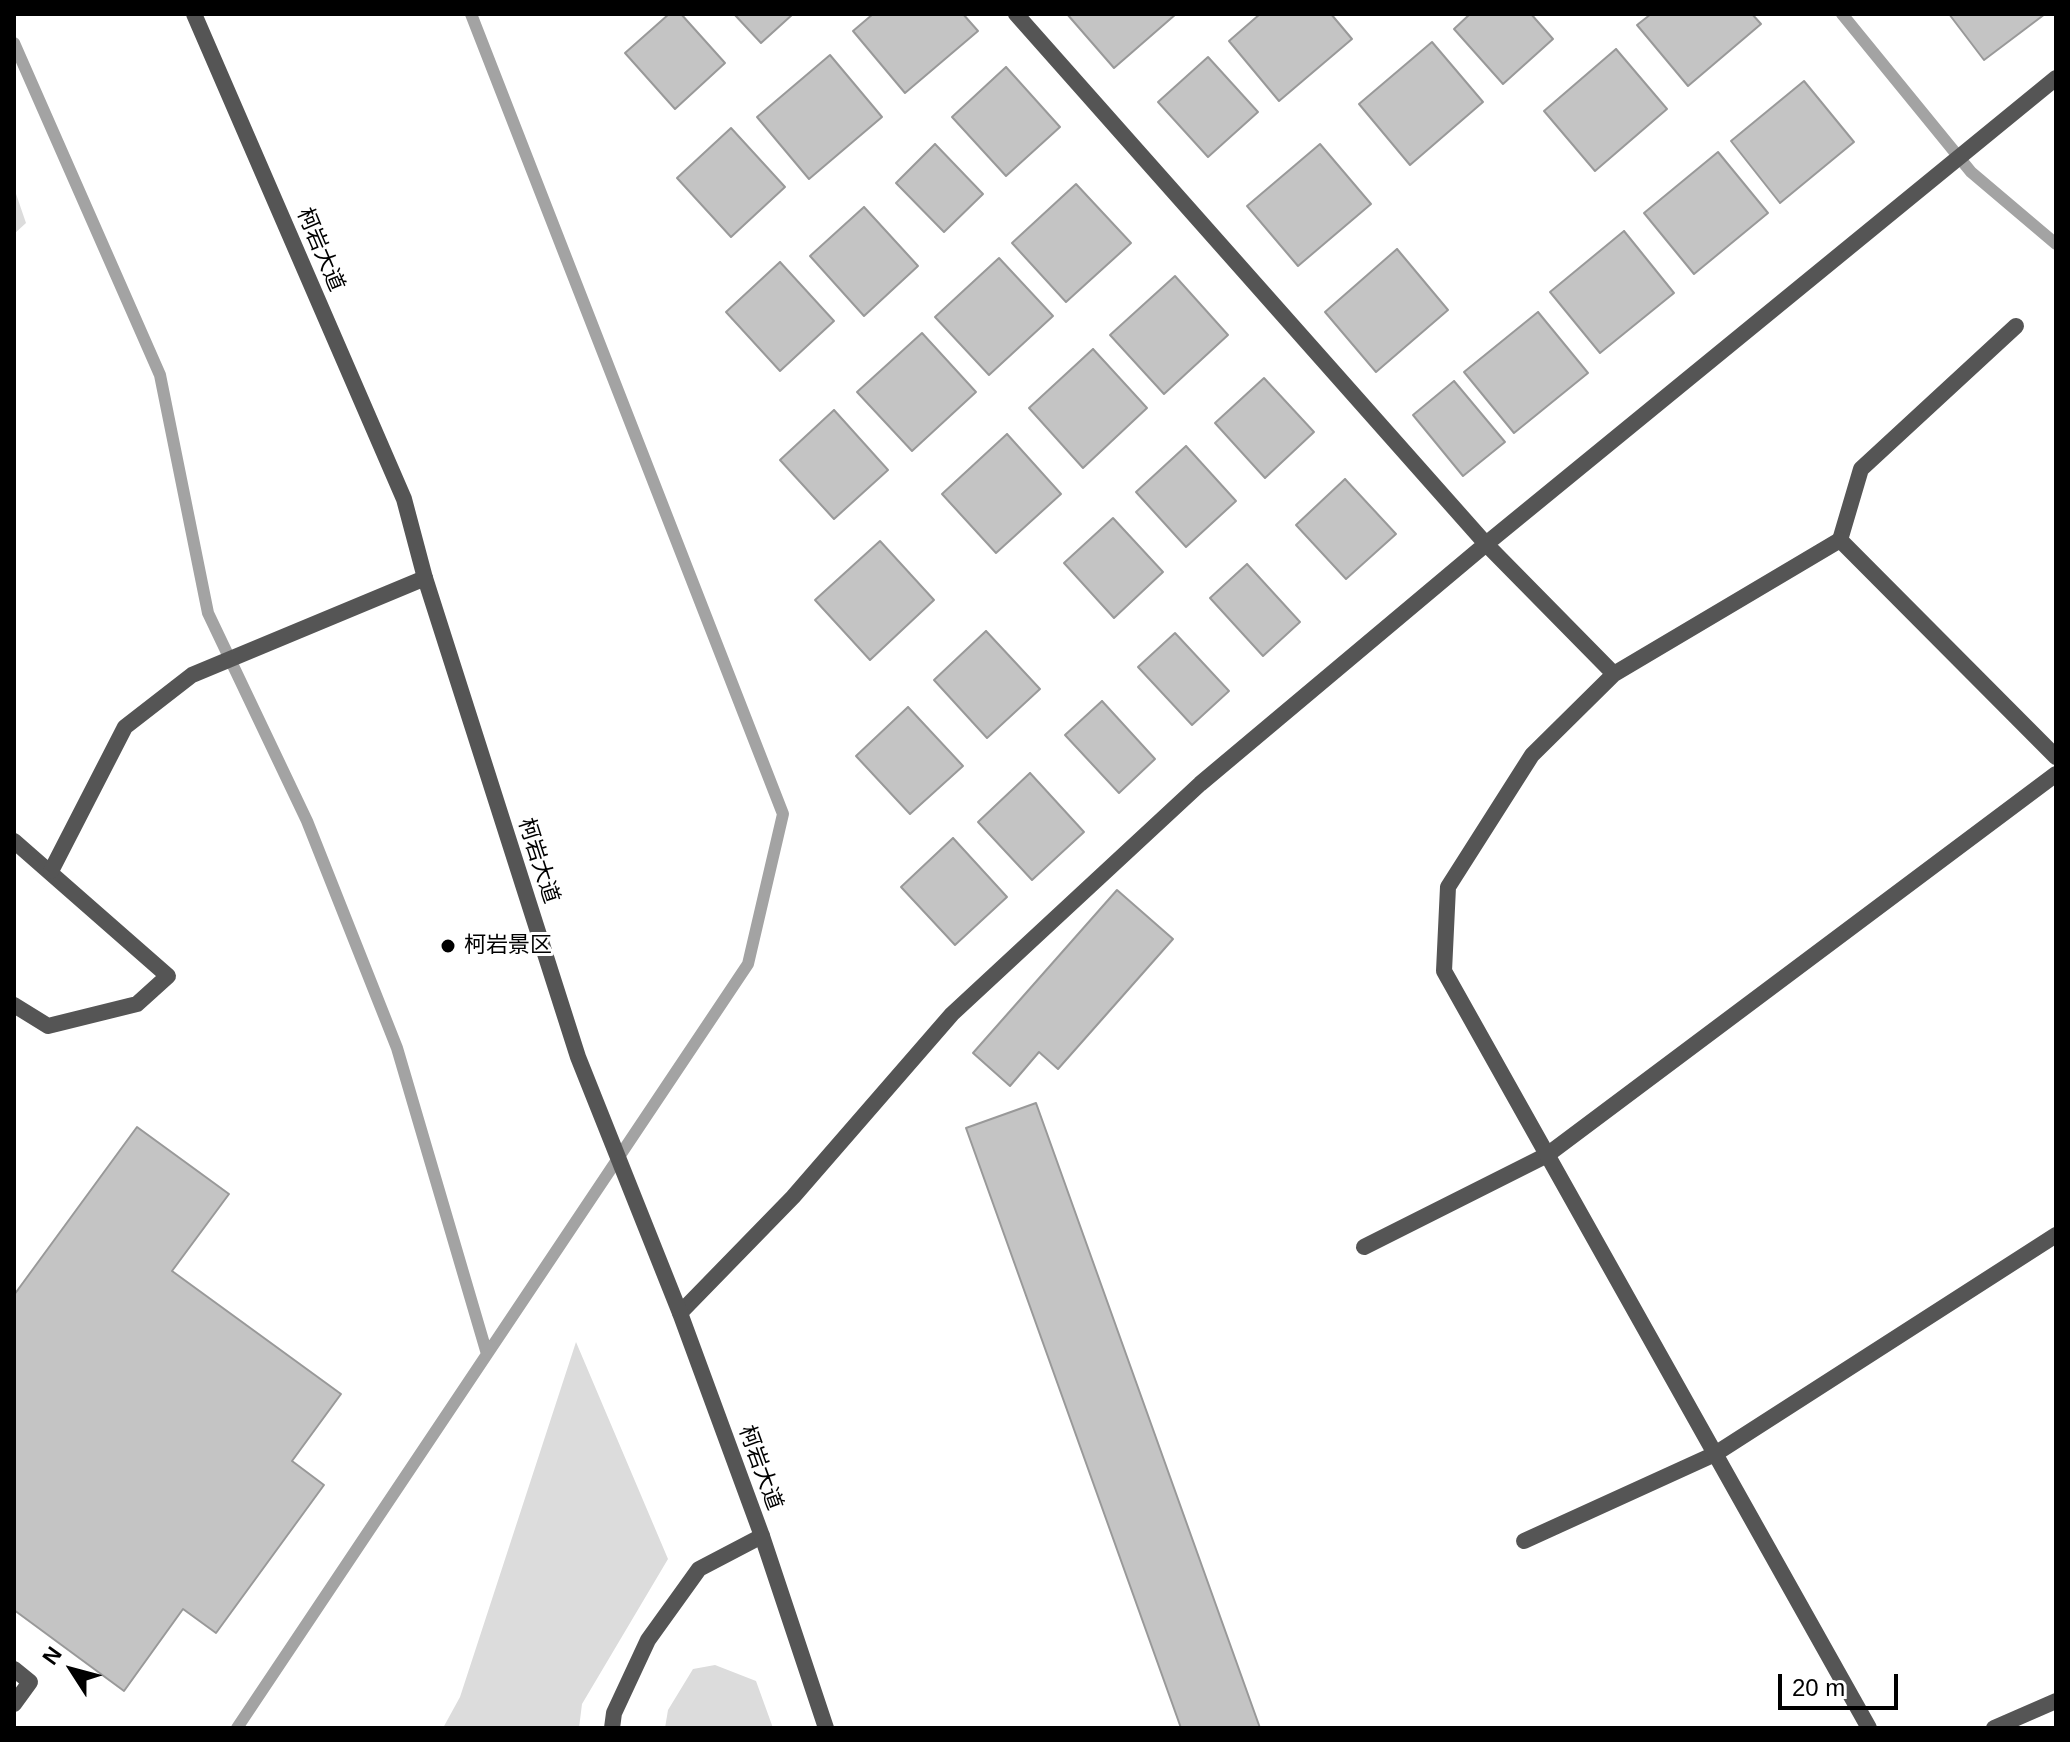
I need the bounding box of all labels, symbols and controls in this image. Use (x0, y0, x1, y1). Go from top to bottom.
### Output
street label: 柯岩大道 (291, 204, 349, 296)
street label: 柯岩大道 (512, 815, 564, 907)
place label: 柯岩景区 (464, 933, 552, 959)
marker: 柯岩景区 (439, 937, 457, 955)
street label: 柯岩大道 (733, 1422, 787, 1514)
north arrow (32, 1630, 112, 1710)
text: N (37, 1642, 67, 1669)
scale bar (1782, 1658, 1902, 1708)
text: 20 m (1792, 1674, 1845, 1701)

